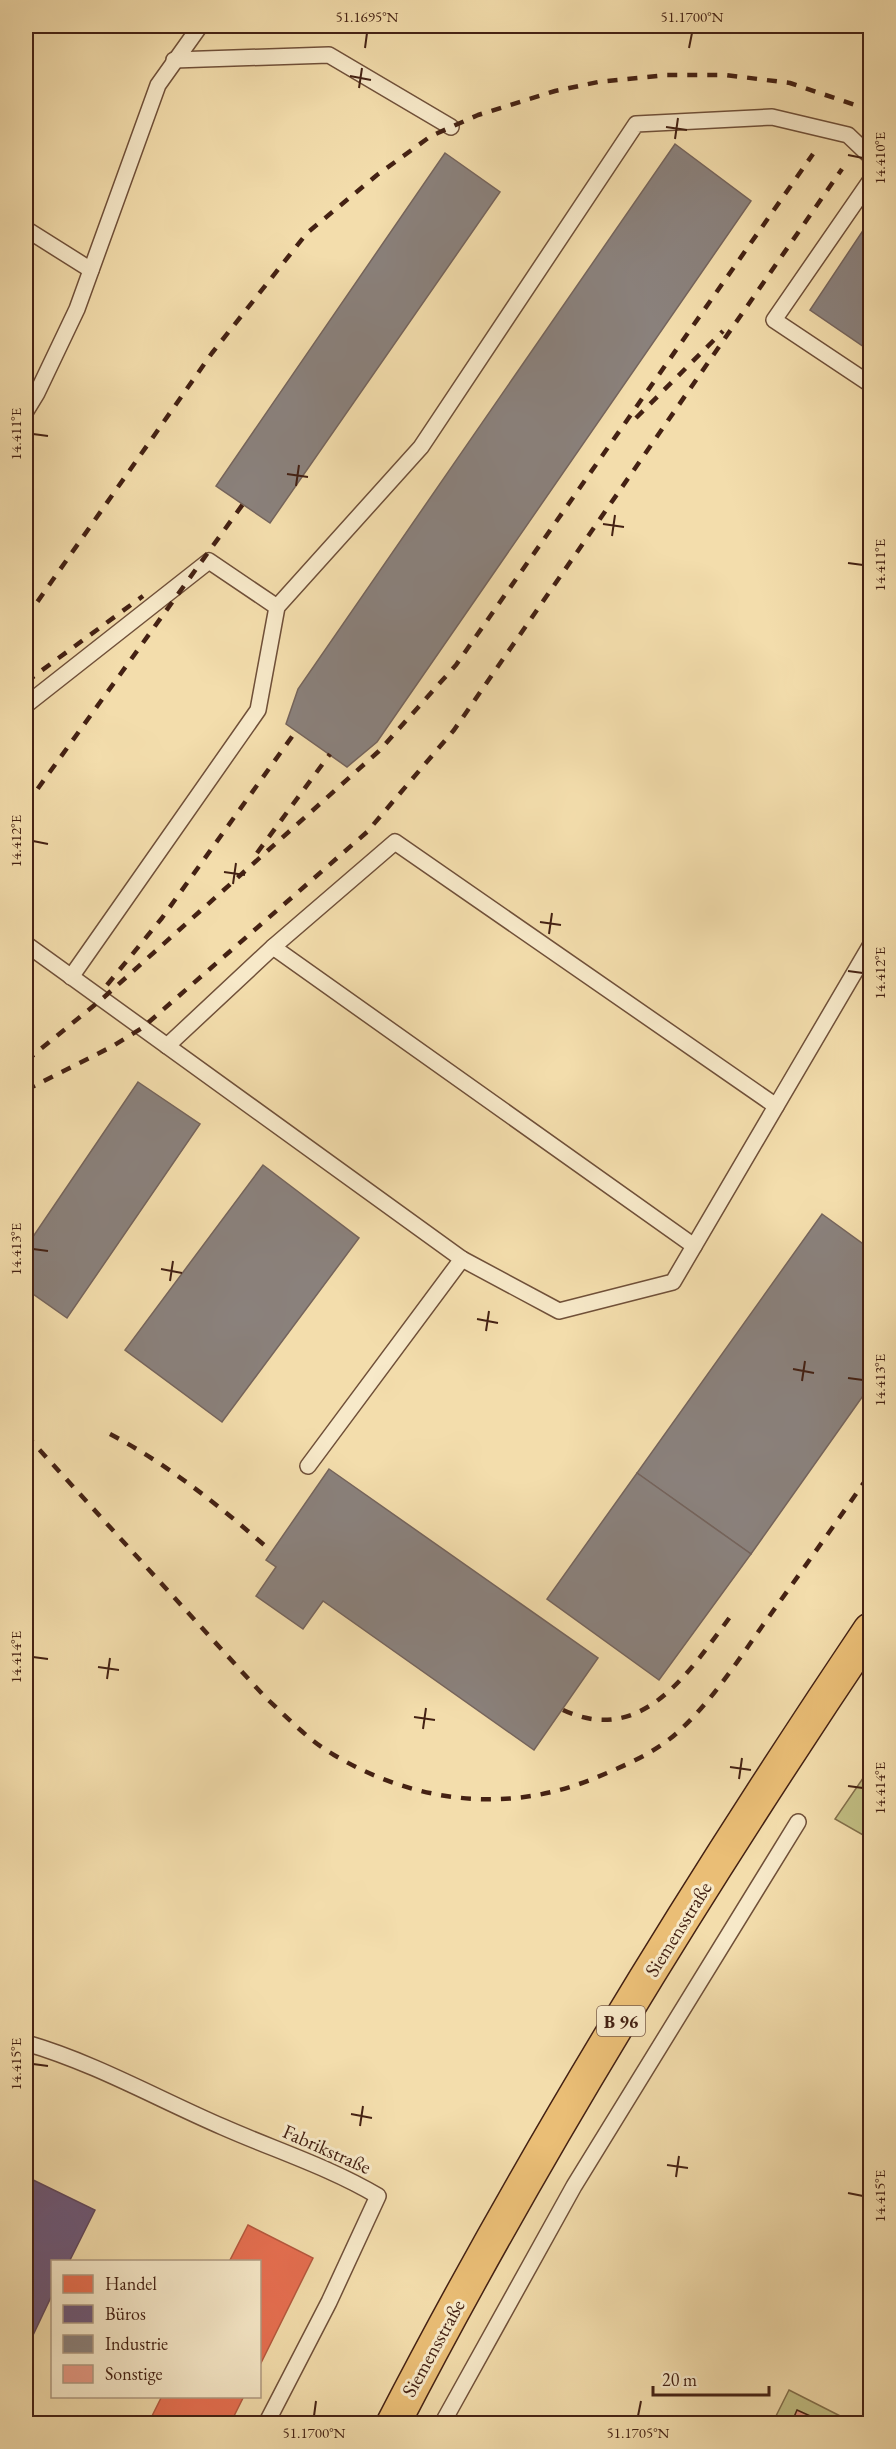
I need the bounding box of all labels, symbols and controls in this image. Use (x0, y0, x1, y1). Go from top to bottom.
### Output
text: 51.1695°N (336, 7, 399, 26)
text: 51.1700°N (661, 7, 724, 26)
text: 14.410°E (870, 131, 889, 184)
text: 14.411°E (6, 407, 25, 460)
text: 14.411°E (870, 538, 889, 591)
text: 14.412°E (6, 814, 25, 867)
text: 14.412°E (870, 946, 889, 999)
text: 14.413°E (6, 1222, 25, 1275)
text: 14.413°E (870, 1353, 889, 1406)
text: 14.414°E (6, 1630, 25, 1683)
text: 14.414°E (870, 1761, 889, 1814)
street label: Siemensstraße (638, 1876, 718, 1982)
road number: B 96 (597, 2006, 645, 2036)
text: 14.415°E (6, 2037, 25, 2090)
street label: Fabrikstraße (279, 2118, 375, 2180)
text: 14.415°E (870, 2169, 889, 2222)
legend (51, 2260, 261, 2398)
text: Handel (105, 2272, 157, 2295)
street label: Siemensstraße (396, 2294, 471, 2401)
text: Büros (105, 2302, 146, 2325)
text: Industrie (105, 2332, 168, 2355)
scale bar (653, 2359, 768, 2397)
text: Sonstige (105, 2362, 163, 2385)
text: 20 m (662, 2368, 697, 2391)
text: 51.1700°N (283, 2423, 346, 2442)
text: 51.1705°N (607, 2423, 670, 2442)

